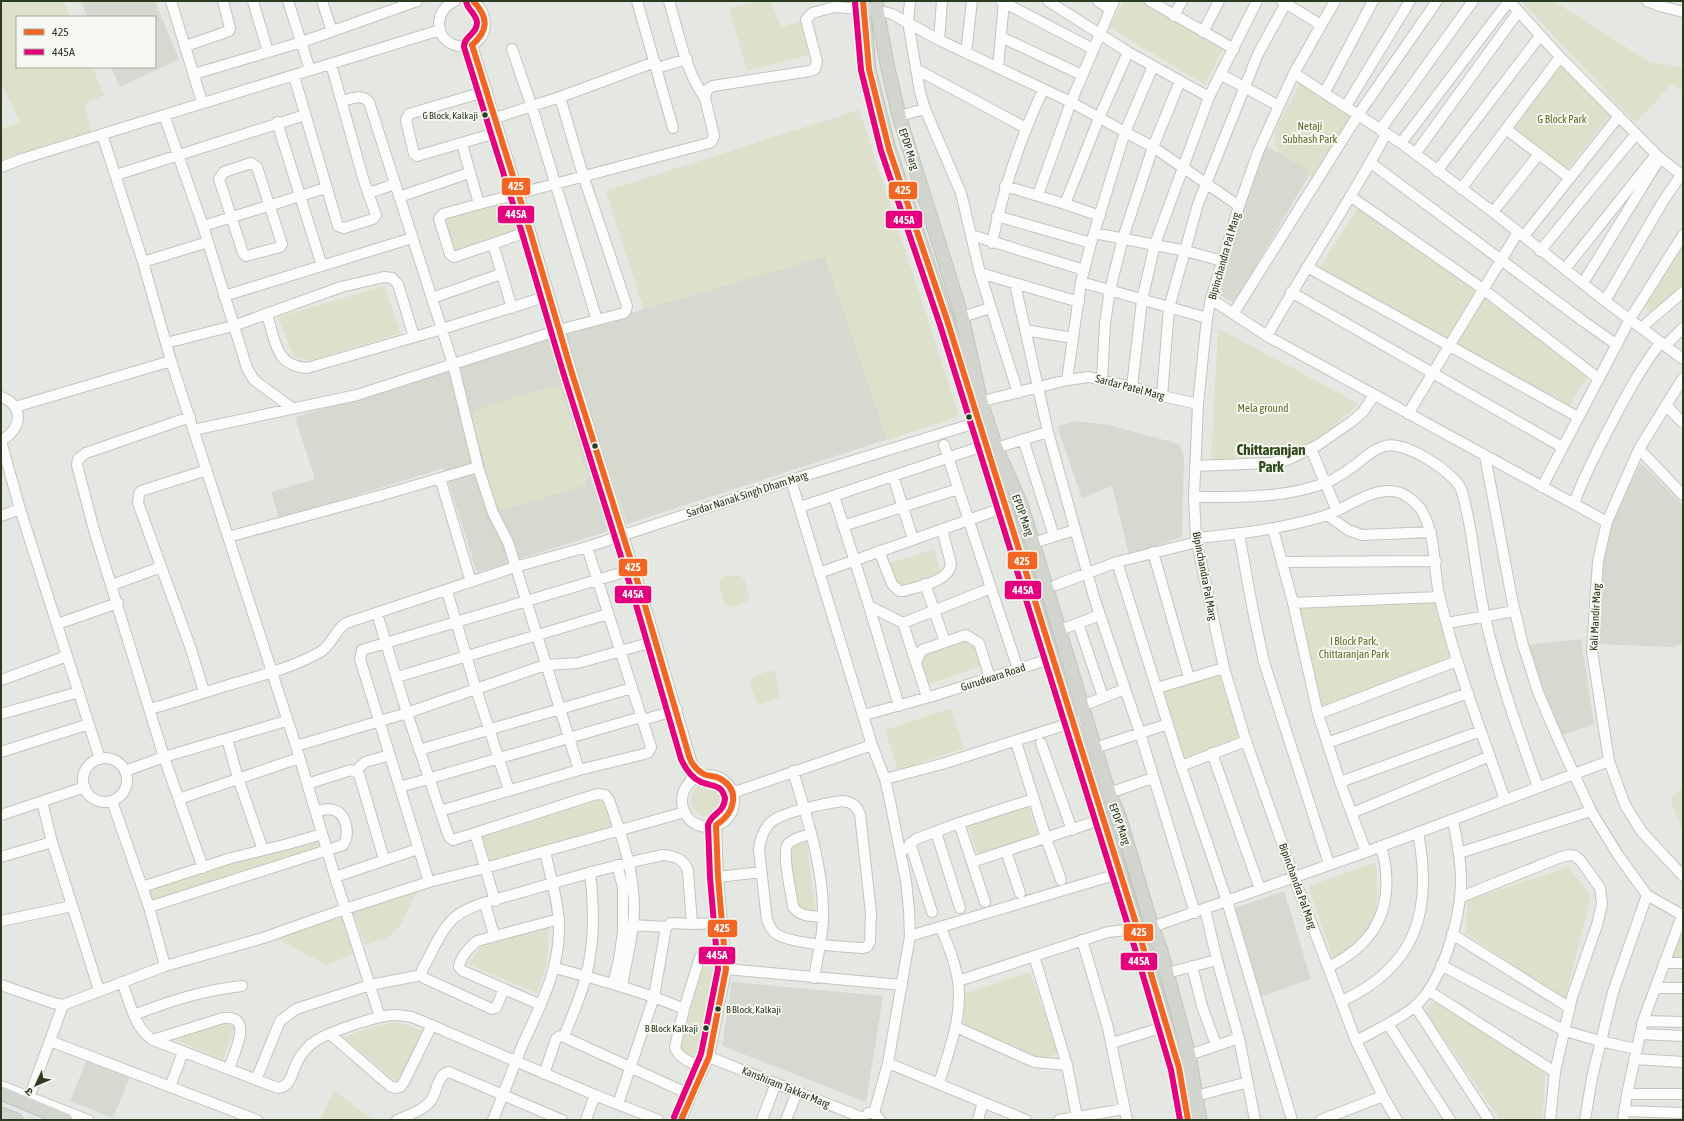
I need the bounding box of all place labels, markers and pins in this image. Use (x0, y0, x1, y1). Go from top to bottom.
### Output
place label: G Block, Kalkaji (422, 110, 478, 121)
marker: G Block, Kalkaji (480, 110, 490, 120)
unlabelled marker (964, 412, 974, 422)
unlabelled marker (590, 441, 600, 451)
marker: B Block, Kalkaji (713, 1004, 723, 1014)
place label: B Block, Kalkaji (726, 1004, 781, 1015)
place label: B Block Kalkaji (645, 1023, 698, 1034)
marker: B Block Kalkaji (701, 1023, 711, 1033)

